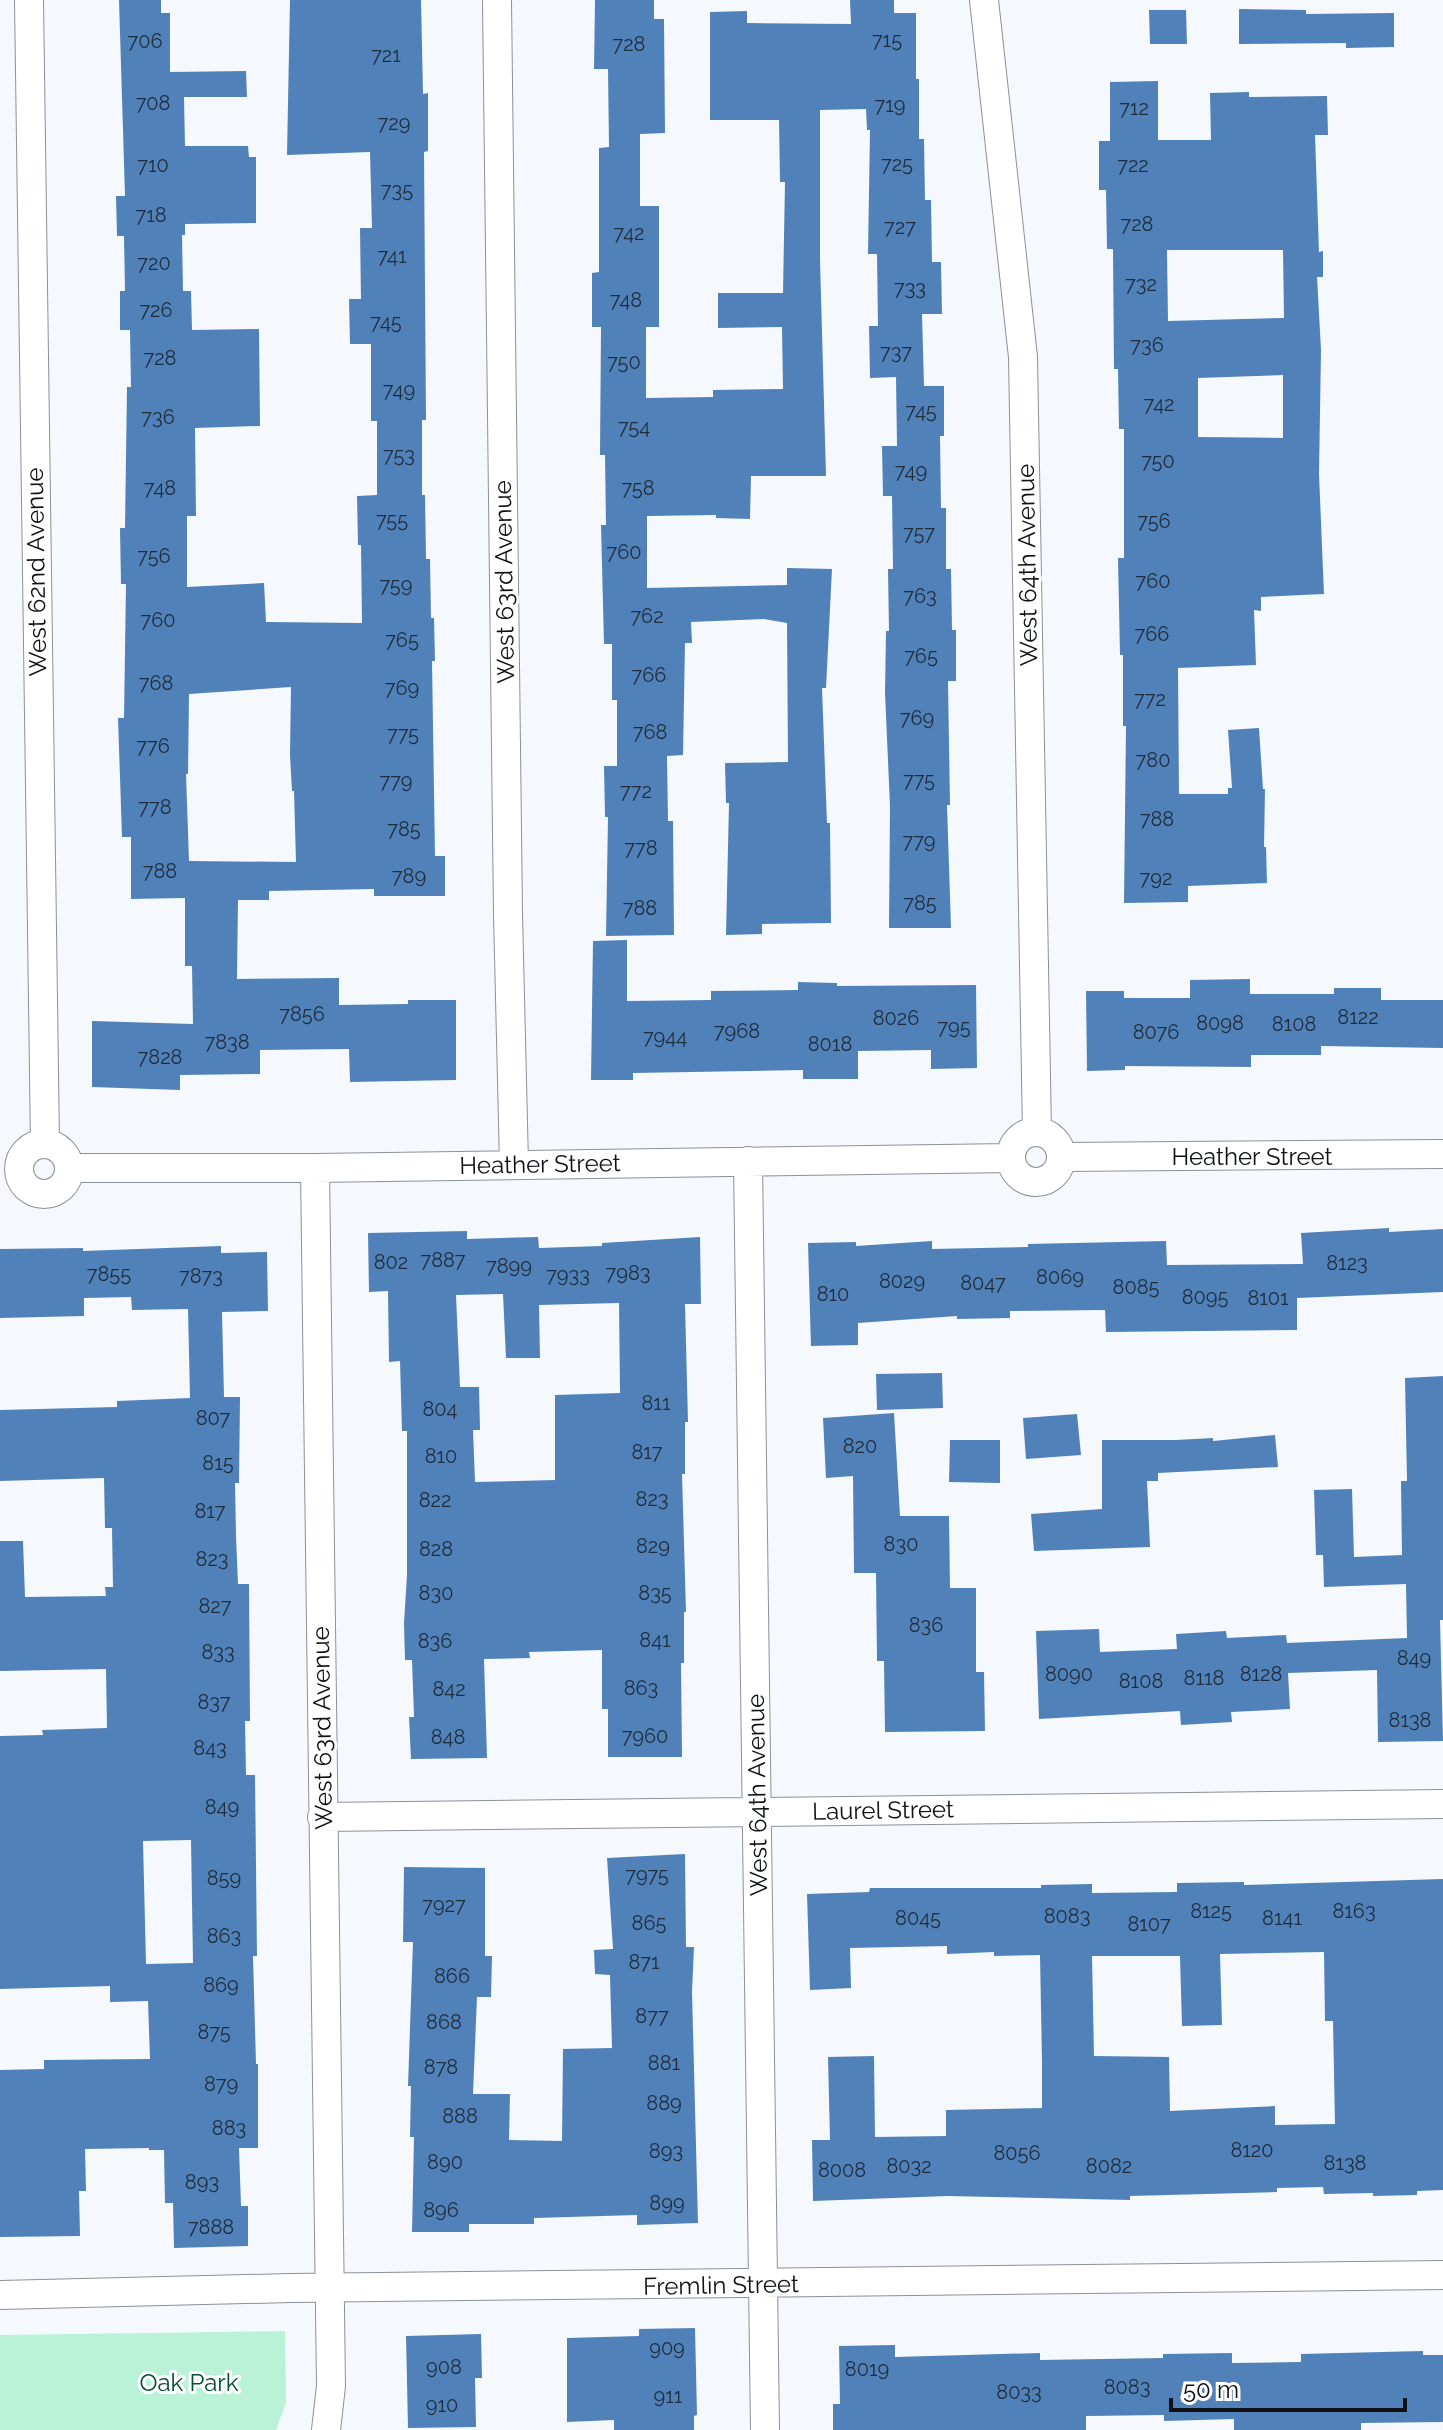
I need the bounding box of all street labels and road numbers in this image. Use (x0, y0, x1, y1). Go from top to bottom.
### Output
street label: West 64th Avenue (1011, 463, 1043, 667)
street label: West 62nd Avenue (20, 467, 52, 677)
street label: West 63rd Avenue (488, 480, 520, 684)
street label: Heather Street (1171, 1142, 1333, 1171)
street label: Heather Street (459, 1148, 621, 1180)
street label: West 63rd Avenue (306, 1626, 338, 1830)
street label: West 64th Avenue (741, 1693, 773, 1897)
street label: Laurel Street (812, 1794, 954, 1826)
street label: Fremlin Street (643, 2269, 799, 2301)

